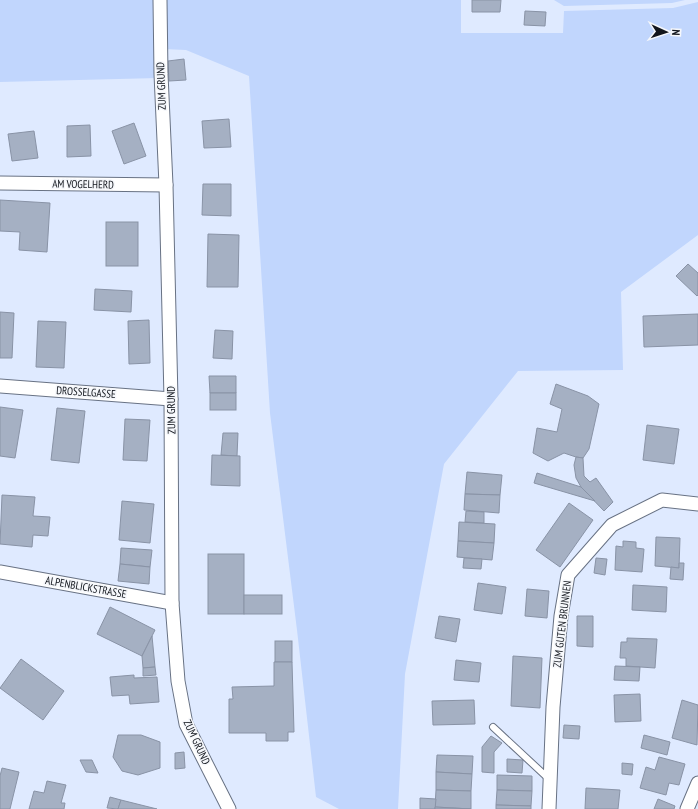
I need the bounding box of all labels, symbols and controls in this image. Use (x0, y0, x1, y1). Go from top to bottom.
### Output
north arrow (646, 12, 686, 52)
text: N (669, 29, 683, 36)
street label: ZUM GRUND (153, 62, 169, 110)
street label: AM VOGELHERD (52, 176, 114, 192)
street label: DROSSELGASSE (56, 383, 116, 401)
street label: ZUM GRUND (164, 386, 178, 434)
street label: ALPENBLICKSTRASSE (44, 573, 128, 601)
street label: ZUM GUTEN BRUNNEN (550, 580, 574, 668)
street label: ZUM GRUND (181, 717, 214, 767)

